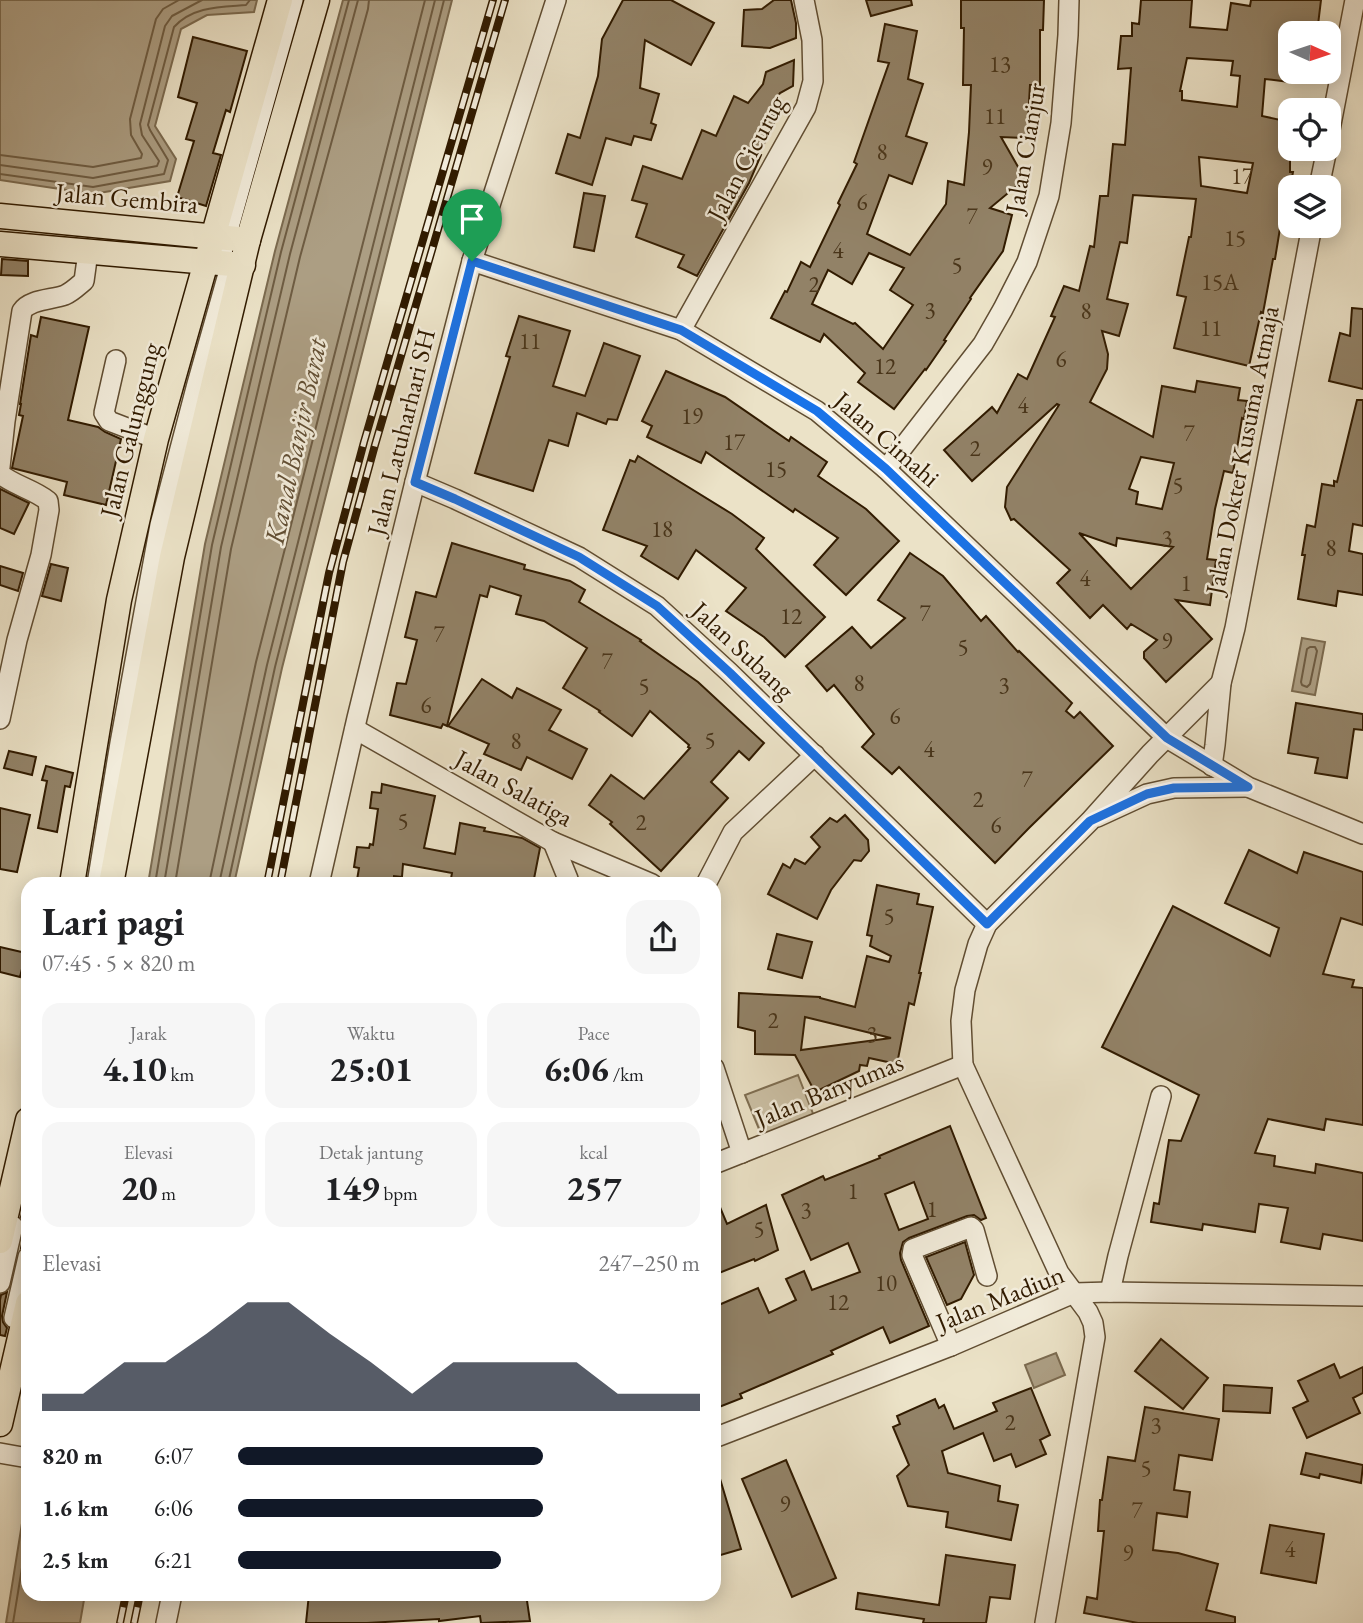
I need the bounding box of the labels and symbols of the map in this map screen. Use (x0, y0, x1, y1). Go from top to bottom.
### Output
north arrow (1278, 21, 1340, 84)
house number: 13 (989, 49, 1011, 79)
street label: Jalan Cianjur (996, 80, 1053, 218)
street label: Jalan Cicurug (698, 89, 794, 228)
house number: 11 (984, 101, 1006, 131)
house number: 8 (876, 137, 888, 167)
house number: 9 (981, 152, 993, 182)
house number: 17 (1231, 161, 1254, 191)
street label: Jalan Gembira (52, 175, 200, 221)
house number: 6 (856, 187, 868, 217)
pin (442, 189, 502, 261)
house number: 7 (966, 201, 978, 231)
house number: 15 (1224, 223, 1246, 253)
house number: 4 (832, 235, 844, 265)
house number: 5 (951, 250, 963, 280)
house number: 15A (1201, 267, 1240, 297)
house number: 2 (808, 269, 820, 299)
house number: 3 (924, 295, 936, 325)
house number: 8 (1080, 296, 1092, 326)
street label: Jalan Dokter Kusuma Atmaja (1197, 302, 1287, 599)
house number: 11 (1200, 313, 1222, 343)
street label: Jalan Latuharhari SH (358, 325, 443, 541)
house number: 11 (519, 326, 541, 356)
water label: Kanal Banjir Barat (255, 333, 335, 548)
street label: Jalan Galunggung (91, 338, 168, 523)
house number: 6 (1055, 344, 1067, 374)
house number: 12 (874, 351, 896, 381)
street label: Jalan Cimahi (825, 382, 947, 494)
house number: 4 (1017, 390, 1029, 420)
house number: 19 (681, 401, 703, 431)
house number: 7 (1183, 418, 1195, 448)
house number: 17 (723, 427, 746, 457)
house number: 2 (969, 433, 981, 463)
house number: 15 (765, 454, 787, 484)
house number: 5 (1172, 470, 1184, 500)
house number: 18 (651, 514, 673, 544)
house number: 3 (1161, 523, 1173, 553)
house number: 8 (1325, 533, 1337, 563)
house number: 4 (1079, 563, 1091, 593)
house number: 1 (1180, 568, 1192, 598)
street label: Jalan Subang (683, 592, 802, 707)
house number: 7 (919, 598, 931, 628)
house number: 12 (780, 601, 802, 631)
house number: 7 (433, 619, 445, 649)
house number: 9 (1161, 626, 1173, 656)
house number: 5 (957, 632, 969, 662)
house number: 7 (601, 646, 613, 676)
house number: 8 (853, 668, 865, 698)
house number: 3 (998, 670, 1010, 700)
house number: 5 (638, 671, 650, 701)
house number: 6 (420, 690, 432, 720)
house number: 6 (889, 701, 901, 731)
house number: 5 (704, 725, 716, 755)
house number: 8 (510, 726, 522, 756)
house number: 4 (923, 734, 935, 764)
street label: Jalan Salatiga (447, 741, 580, 835)
house number: 7 (1021, 764, 1033, 794)
house number: 2 (972, 784, 984, 814)
house number: 5 (397, 806, 409, 836)
house number: 2 (635, 807, 647, 837)
house number: 6 (990, 810, 1002, 840)
house number: 5 (883, 901, 895, 931)
house number: 2 (767, 1005, 779, 1035)
house number: 3 (866, 1019, 878, 1049)
street label: Jalan Banyumas (748, 1045, 908, 1136)
house number: 1 (847, 1176, 859, 1206)
house number: 1 (926, 1194, 938, 1224)
house number: 3 (800, 1195, 812, 1225)
house number: 5 (753, 1214, 765, 1244)
street label: Jalan Madiun (929, 1257, 1069, 1340)
house number: 10 (875, 1268, 897, 1298)
house number: 12 (827, 1287, 849, 1317)
house number: 2 (1004, 1407, 1016, 1437)
house number: 3 (1150, 1410, 1162, 1440)
house number: 5 (1140, 1453, 1152, 1483)
house number: 9 (779, 1489, 791, 1519)
house number: 7 (1131, 1495, 1143, 1525)
house number: 4 (1284, 1534, 1296, 1564)
house number: 9 (1122, 1538, 1134, 1568)

